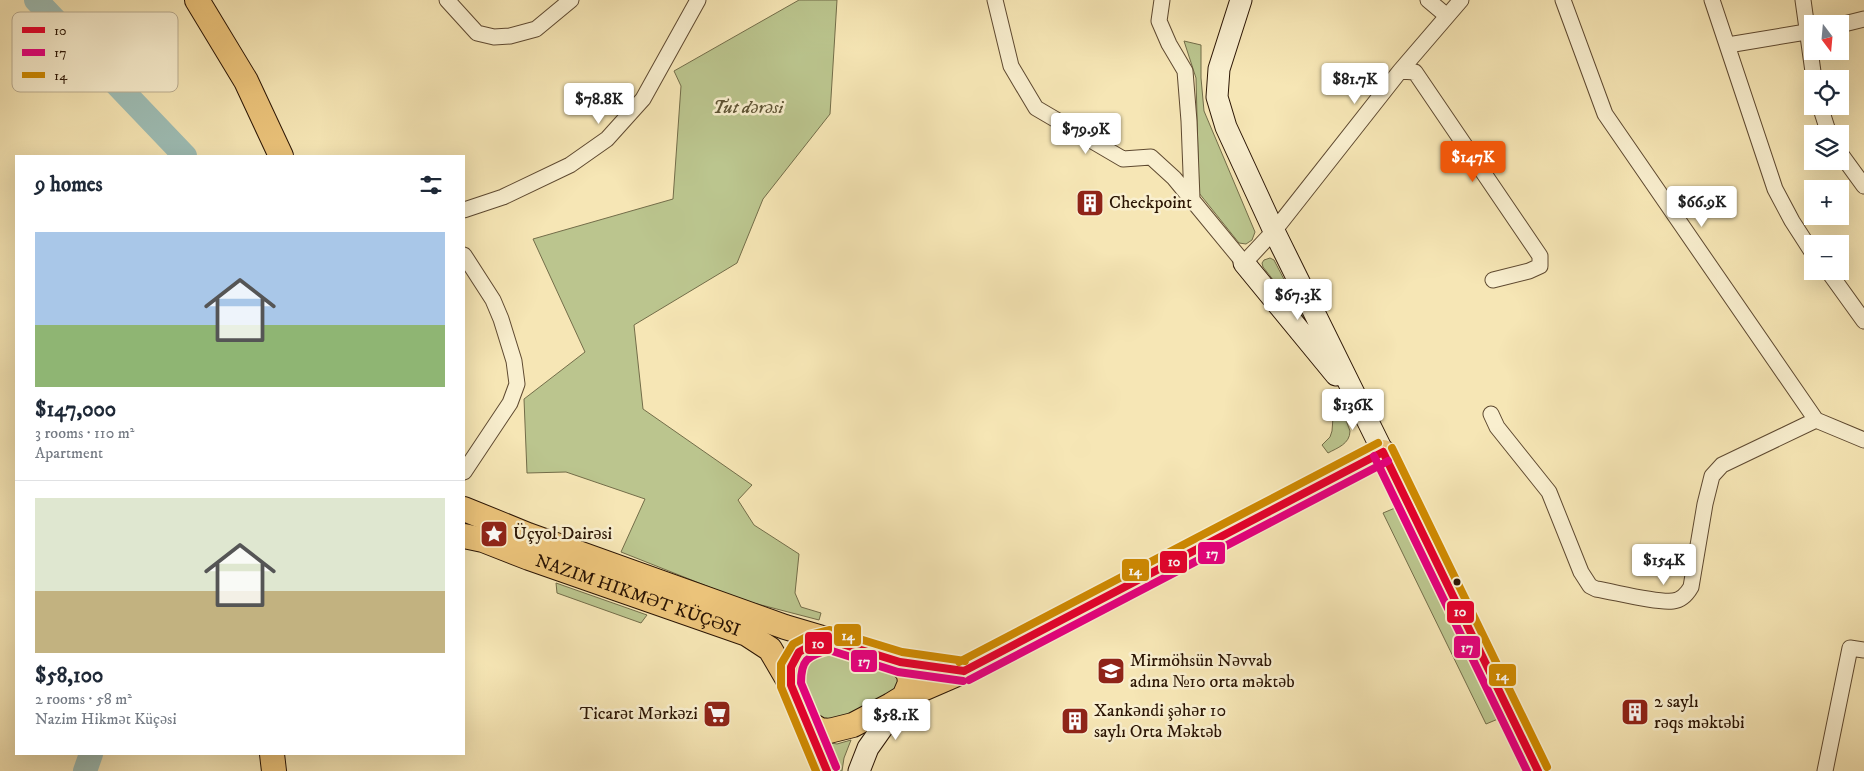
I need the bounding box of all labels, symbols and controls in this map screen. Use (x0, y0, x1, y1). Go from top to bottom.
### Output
legend (12, 12, 178, 92)
north arrow (1804, 15, 1849, 60)
map controls (1804, 15, 1849, 280)
text: 10 (54, 22, 67, 40)
text: 17 (54, 44, 67, 62)
pin: $81.7K (1314, 62, 1396, 105)
text: 14 (54, 67, 68, 85)
text: $81.7K (1332, 69, 1378, 89)
button: locate (1804, 70, 1849, 115)
pin: $78.8K (558, 82, 640, 125)
text: $78.8K (575, 89, 623, 109)
park label: Tut dərəsi (713, 97, 784, 119)
pin: $79.9K (1045, 112, 1127, 155)
text: $79.9K (1062, 119, 1110, 139)
button: layers (1804, 125, 1849, 170)
pin: $147K (1438, 140, 1508, 183)
text: $147K (1452, 147, 1494, 167)
icon: filters (417, 171, 445, 199)
text: 9 homes (35, 172, 103, 198)
button: + (1804, 180, 1849, 225)
pin: $66.9K (1661, 186, 1743, 228)
building icon: Checkpoint (1075, 188, 1105, 218)
place label: Checkpoint (1109, 192, 1192, 214)
text: $66.9K (1678, 192, 1726, 212)
button: − (1804, 235, 1849, 280)
icon: home (195, 265, 285, 355)
pin: $67.3K (1257, 278, 1339, 321)
text: $67.3K (1275, 285, 1321, 305)
pin: $136K (1318, 388, 1388, 431)
text: $136K (1333, 395, 1373, 415)
text: $147,000 (35, 397, 116, 423)
text: 3 rooms · 110 m² (35, 423, 134, 443)
text: Apartment (35, 443, 103, 463)
place icon: Üçyol Dairəsi (479, 519, 509, 549)
place label: Üçyol Dairəsi (513, 523, 612, 545)
icon: home (195, 530, 285, 620)
line badge: 17 (1197, 541, 1226, 565)
pin: $154K (1629, 544, 1699, 586)
text: 17 (1206, 545, 1218, 563)
street label: NAZIM HIKMƏT KÜÇƏSI (532, 550, 743, 642)
line badge: 10 (1159, 550, 1188, 574)
text: $154K (1643, 550, 1685, 570)
text: 10 (1168, 553, 1181, 571)
line badge: 14 (1121, 558, 1150, 582)
text: 14 (1128, 562, 1143, 580)
unlabelled marker (1452, 577, 1462, 587)
line badge: 10 (1446, 600, 1475, 624)
text: 10 (1454, 603, 1467, 621)
line badge: 14 (833, 623, 862, 647)
text: 14 (841, 627, 856, 645)
line badge: 10 (804, 631, 833, 655)
text: 10 (812, 635, 825, 653)
line badge: 17 (1453, 635, 1481, 659)
text: 17 (1461, 639, 1473, 657)
line badge: 17 (850, 649, 878, 673)
place label: Mirmöhsün Nəvvab adına №10 orta məktəb (1130, 650, 1295, 693)
text: 17 (858, 653, 870, 671)
school or university icon: Mirmöhsün Nəvvab adına №10 orta məktəb (1096, 656, 1126, 686)
text: $58,100 (35, 663, 103, 689)
line badge: 14 (1488, 663, 1517, 687)
text: 14 (1495, 667, 1510, 685)
text: 2 rooms · 58 m² (35, 689, 132, 709)
place label: 2 saylı rəqs məktəbi (1654, 691, 1745, 734)
building icon: 2 saylı rəqs məktəbi (1620, 697, 1650, 727)
pin: $58.1K (855, 698, 937, 741)
supermarket icon: Ticarət Mərkəzi (702, 699, 732, 729)
place label: Xankəndi şəhər 10 saylı Orta Məktəb (1094, 700, 1226, 743)
place label: Ticarət Mərkəzi (580, 703, 698, 725)
text: $58.1K (873, 705, 919, 725)
building icon: Xankəndi şəhər 10 saylı Orta Məktəb (1060, 706, 1090, 736)
text: Nazim Hikmət Küçəsi (35, 709, 177, 729)

